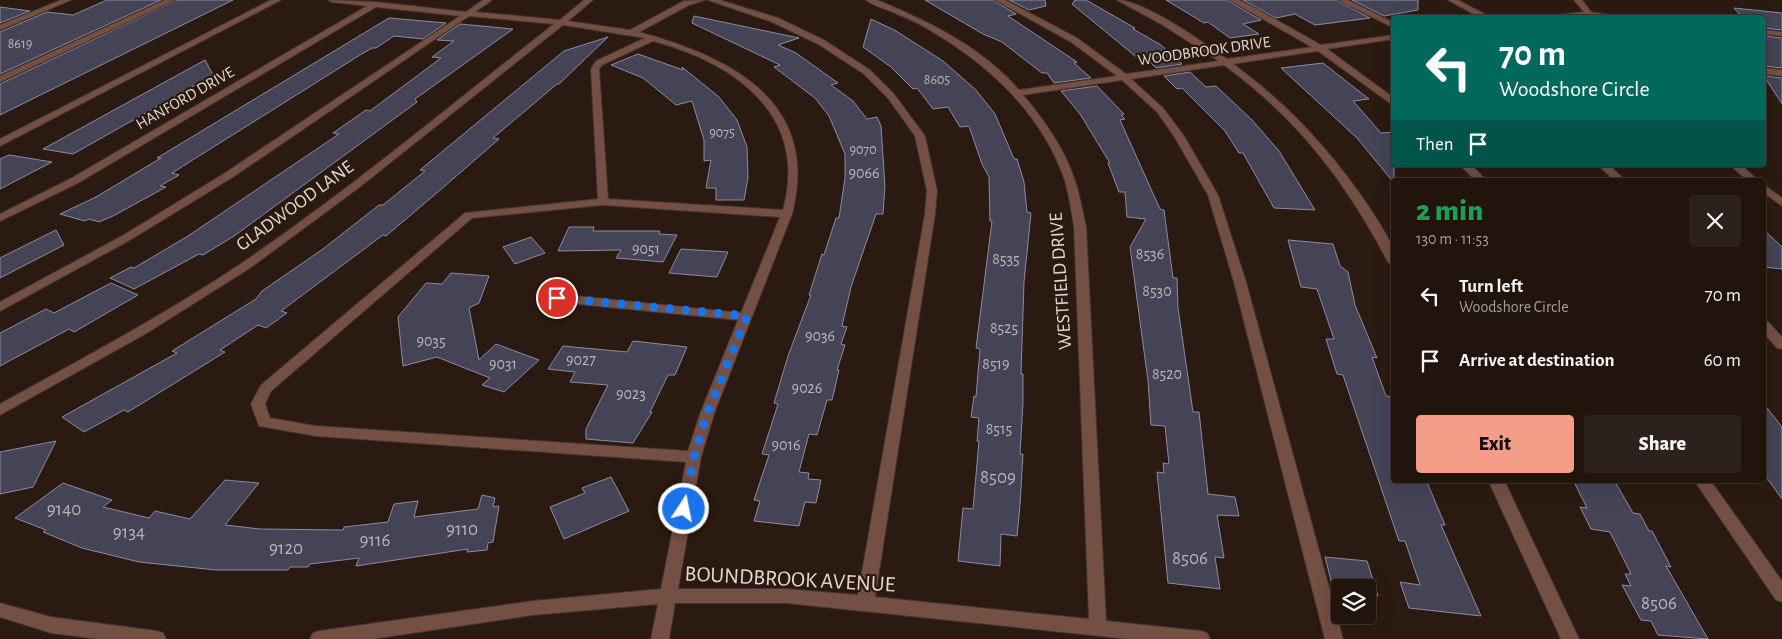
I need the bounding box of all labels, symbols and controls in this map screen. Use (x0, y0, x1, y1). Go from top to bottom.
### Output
street label: WOODBROOK DRIVE (1137, 34, 1272, 68)
icon: left (1416, 35, 1481, 100)
house number: 8619 (8, 37, 32, 51)
text: 70 m (1499, 37, 1566, 72)
street label: HANFORD DRIVE (133, 63, 237, 132)
house number: 8605 (924, 73, 950, 87)
text: Woodshore Circle (1499, 78, 1650, 100)
house number: 9075 (709, 126, 735, 140)
icon: arrive (1464, 130, 1492, 158)
text: Then (1416, 135, 1454, 154)
house number: 9070 (849, 143, 877, 157)
street label: GLADWOOD LANE (233, 157, 357, 255)
house number: 9066 (848, 165, 880, 181)
button: close (1689, 195, 1741, 247)
text: 2 min (1416, 196, 1483, 226)
street label: WESTFIELD DRIVE (1047, 212, 1075, 350)
text: 130 m · 11:53 (1416, 231, 1489, 247)
house number: 9051 (632, 241, 660, 257)
house number: 8536 (1136, 246, 1164, 262)
house number: 8535 (992, 251, 1020, 267)
pin (536, 277, 578, 319)
text: Turn left (1459, 277, 1523, 296)
icon: left (1416, 282, 1444, 310)
house number: 8530 (1142, 283, 1172, 299)
icon: arrive (543, 284, 571, 312)
text: 70 m (1705, 286, 1741, 305)
text: Woodshore Circle (1459, 299, 1569, 315)
house number: 8525 (990, 320, 1018, 336)
house number: 9036 (805, 328, 835, 344)
house number: 9035 (416, 333, 446, 349)
icon: arrive (1416, 347, 1444, 375)
text: Arrive at destination (1459, 351, 1615, 370)
text: 60 m (1704, 351, 1741, 370)
house number: 9027 (566, 352, 596, 368)
house number: 9031 (489, 356, 517, 372)
house number: 8519 (982, 356, 1010, 372)
house number: 8520 (1152, 366, 1182, 382)
house number: 9026 (792, 380, 822, 396)
house number: 9023 (616, 386, 646, 402)
button: Exit (1416, 415, 1574, 473)
button: Share (1584, 415, 1741, 473)
house number: 8515 (986, 421, 1012, 437)
house number: 9016 (772, 437, 801, 453)
house number: 8509 (980, 468, 1016, 487)
position arrow (657, 482, 709, 534)
house number: 9140 (47, 500, 81, 519)
house number: 9110 (446, 520, 478, 539)
house number: 9134 (113, 523, 145, 542)
house number: 9116 (360, 531, 391, 550)
house number: 9120 (269, 539, 303, 558)
house number: 8506 (1172, 549, 1208, 568)
street label: BOUNDBROOK AVENUE (684, 562, 896, 596)
map controls (1331, 579, 1376, 624)
button: layers (1331, 579, 1376, 624)
house number: 8506 (1641, 594, 1677, 613)

